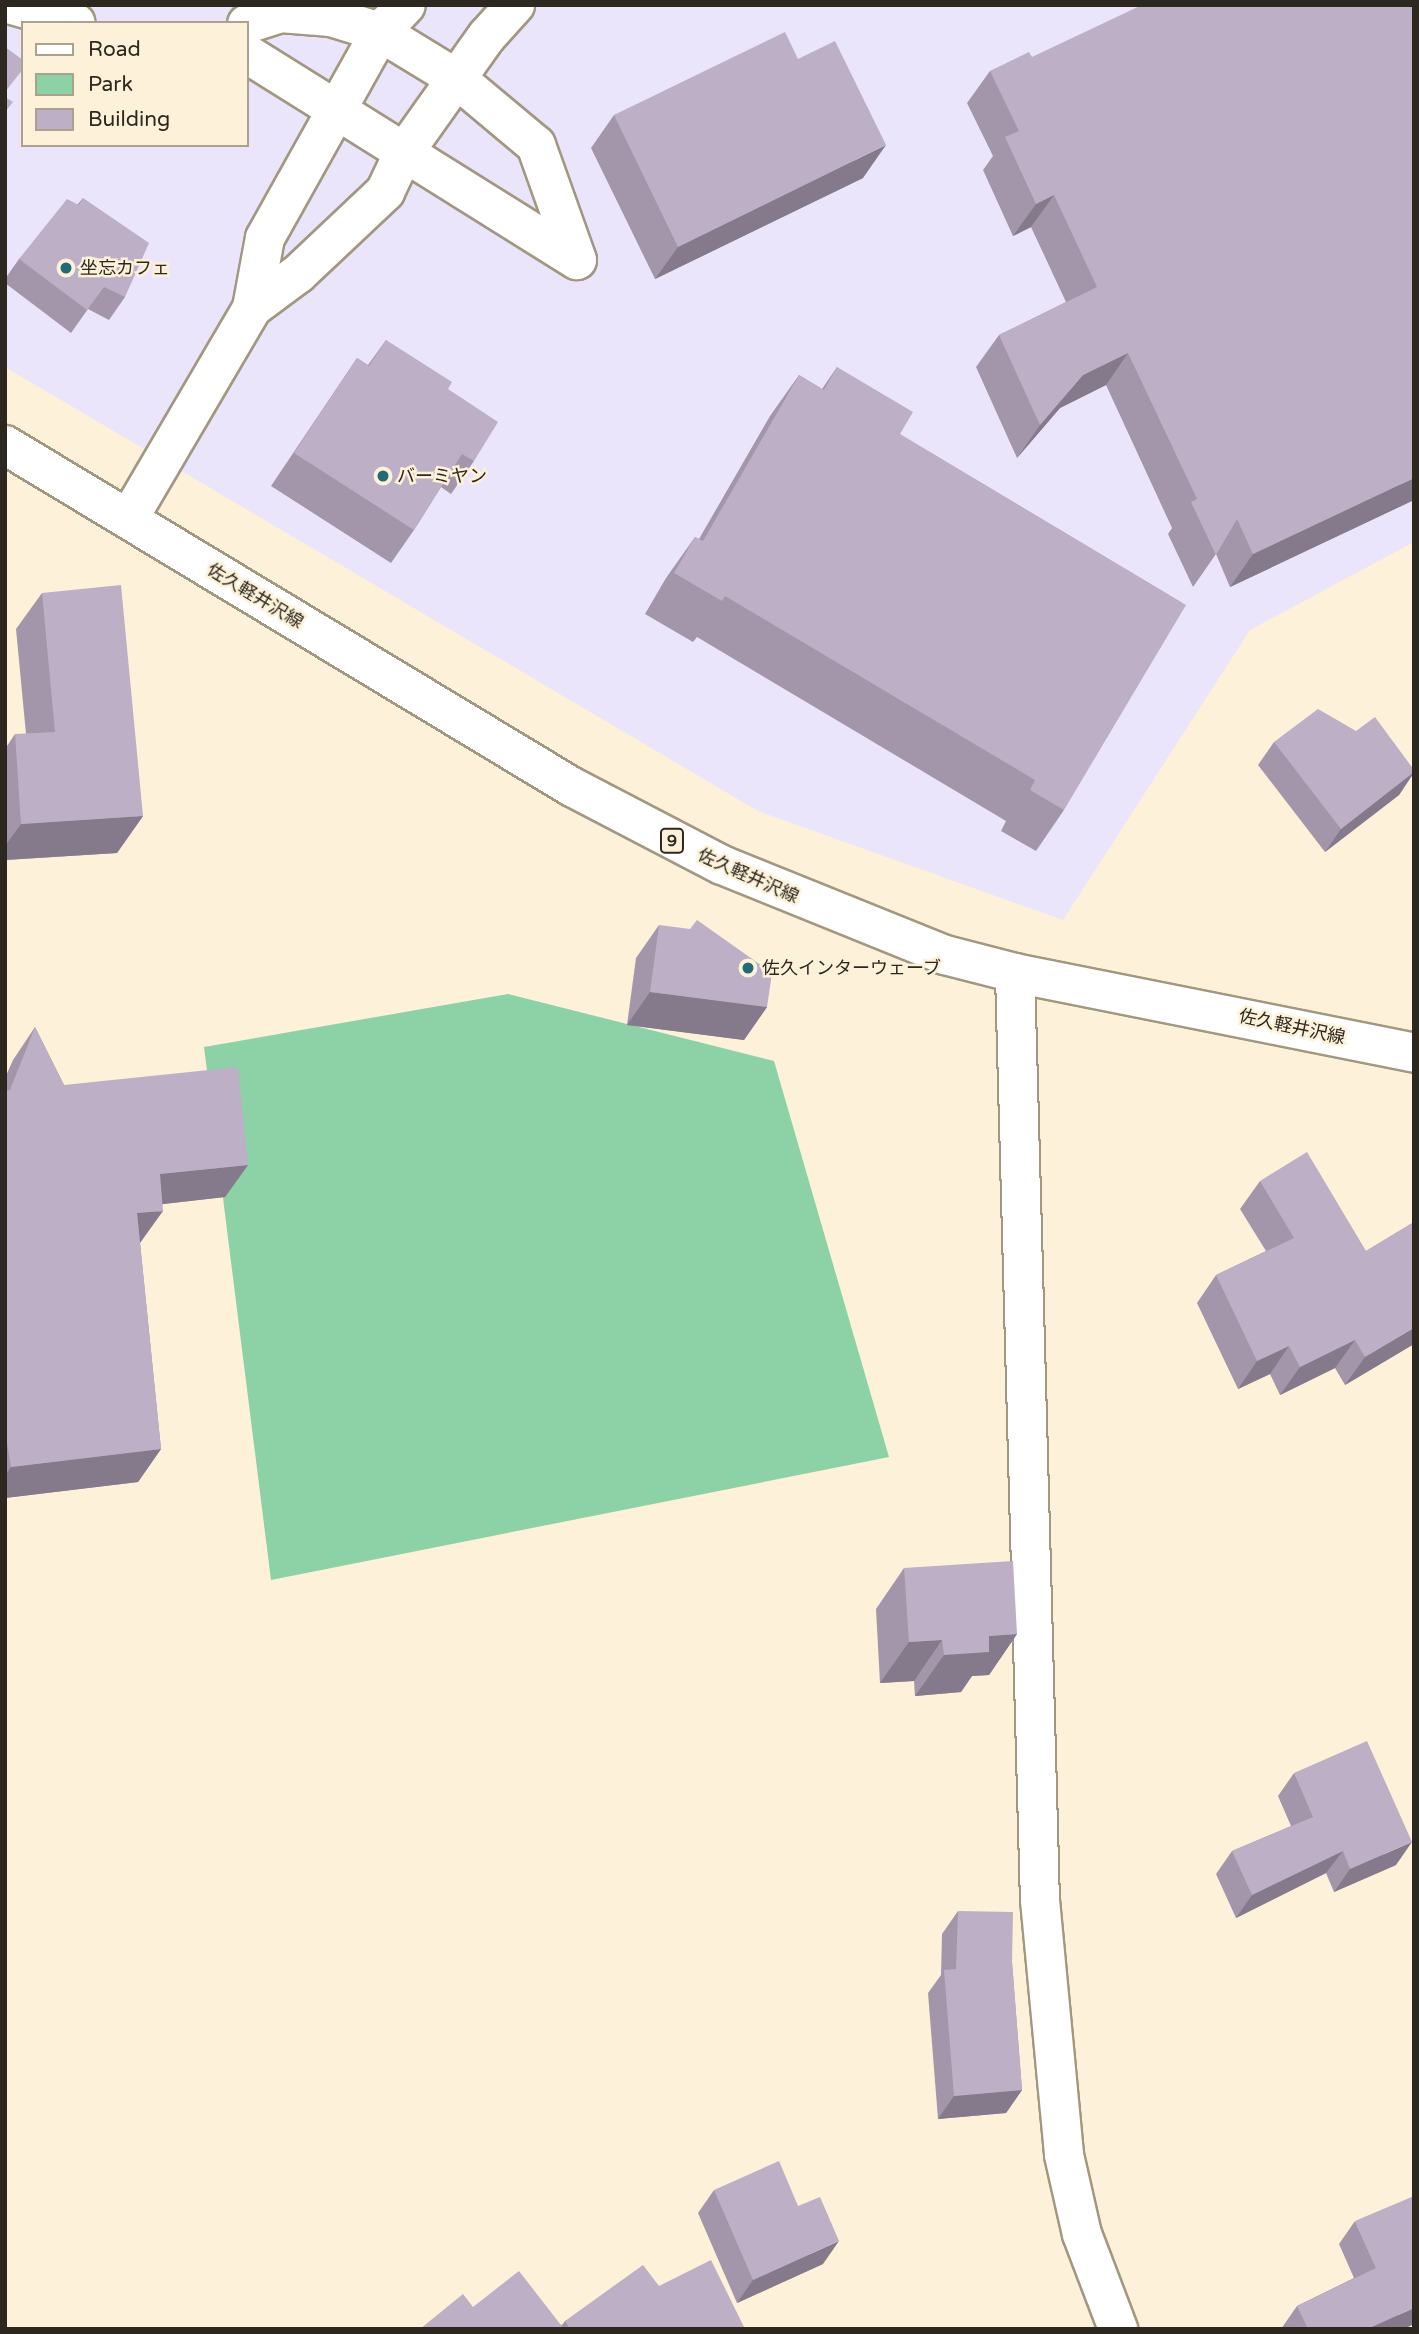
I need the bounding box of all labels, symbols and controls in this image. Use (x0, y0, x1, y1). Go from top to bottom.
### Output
legend (21, 21, 248, 147)
text: Road (88, 37, 141, 62)
text: Park (88, 72, 133, 97)
text: Building (88, 107, 170, 132)
place label: 坐忘カフェ (80, 257, 170, 279)
marker: 坐忘カフェ (58, 260, 74, 276)
place label: バーミヤン (397, 465, 487, 487)
marker: バーミヤン (375, 468, 391, 484)
street label: 佐久軽井沢線 (203, 559, 307, 633)
road number: 9 (660, 828, 684, 854)
street label: 佐久軽井沢線 (694, 844, 802, 908)
place label: 佐久インターウェーブ (762, 957, 942, 979)
marker: 佐久インターウェーブ (740, 960, 756, 976)
street label: 佐久軽井沢線 (1237, 1005, 1347, 1049)

